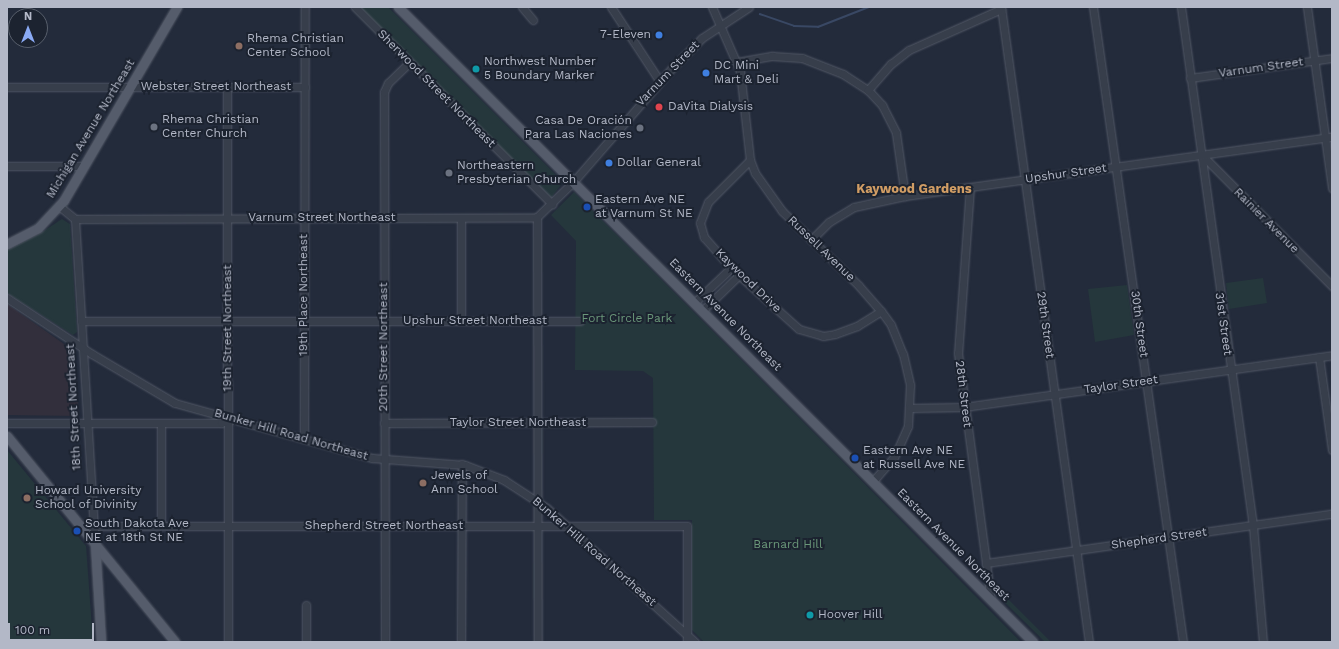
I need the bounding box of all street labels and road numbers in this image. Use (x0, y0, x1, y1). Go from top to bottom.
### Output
street label: Sherwood Street Northeast (374, 27, 498, 151)
street label: Varnum Street (633, 38, 703, 110)
street label: Varnum Street (1218, 55, 1304, 81)
street label: Michigan Avenue Northeast (44, 57, 138, 201)
street label: Webster Street Northeast (140, 80, 292, 94)
street label: Upshur Street (1024, 161, 1108, 187)
street label: Rainier Avenue (1230, 185, 1302, 257)
street label: Varnum Street Northeast (248, 211, 396, 225)
street label: Russell Avenue (784, 213, 858, 285)
street label: 19th Place Northeast (297, 234, 311, 356)
street label: Kaywood Drive (712, 246, 784, 316)
street label: Eastern Avenue Northeast (666, 256, 784, 374)
street label: 19th Street Northeast (221, 265, 235, 391)
street label: 20th Street Northeast (377, 282, 391, 412)
street label: 30th Street (1127, 290, 1151, 358)
street label: 29th Street (1033, 291, 1057, 359)
street label: 31st Street (1211, 292, 1235, 356)
street label: Upshur Street Northeast (403, 314, 547, 328)
street label: 18th Street Northeast (63, 343, 85, 471)
street label: 28th Street (952, 360, 974, 428)
street label: Taylor Street (1083, 373, 1159, 397)
street label: Bunker Hill Road Northeast (212, 406, 370, 464)
street label: Taylor Street Northeast (450, 416, 586, 430)
street label: Eastern Avenue Northeast (894, 486, 1012, 604)
street label: Bunker Hill Road Northeast (529, 494, 659, 610)
street label: Shepherd Street Northeast (305, 519, 463, 533)
street label: Shepherd Street (1110, 525, 1208, 553)

